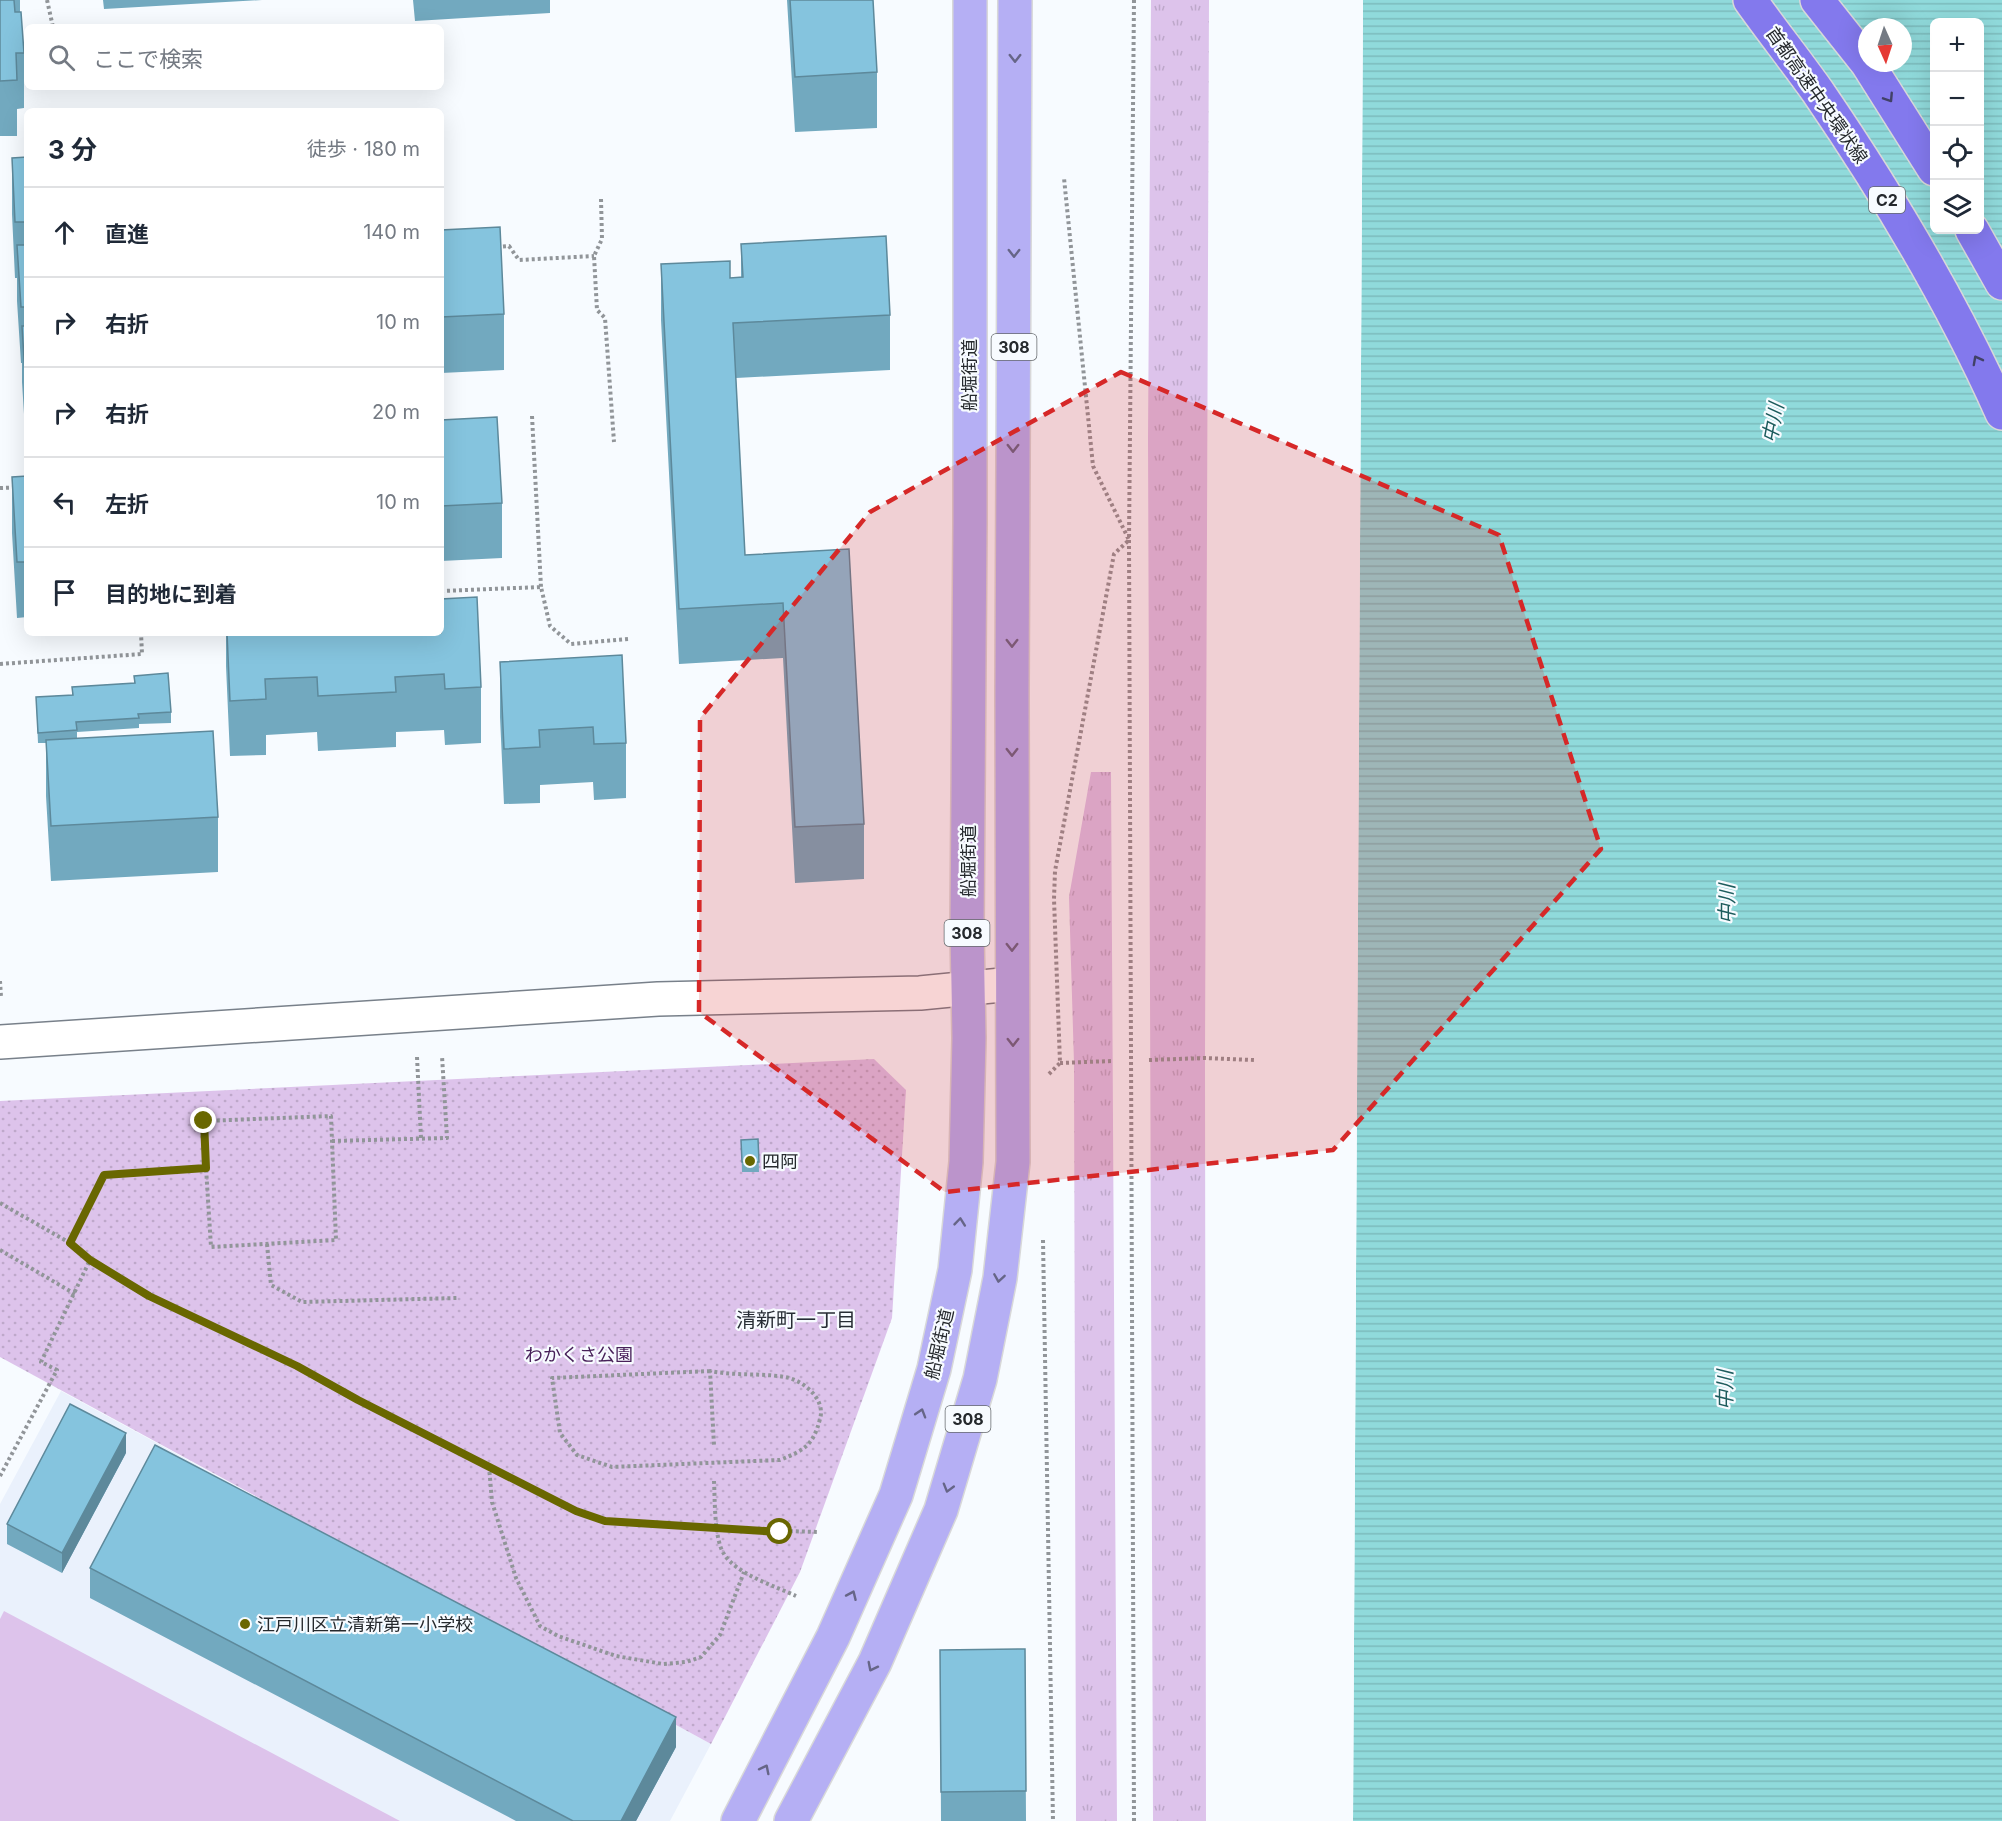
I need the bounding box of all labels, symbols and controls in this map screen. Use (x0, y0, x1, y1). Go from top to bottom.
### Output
north arrow (1858, 18, 1912, 72)
map controls (1930, 18, 1984, 234)
button: + (1930, 18, 1984, 72)
street label: 首都高速中央環状線 (1762, 23, 1872, 167)
search box (24, 24, 444, 90)
icon: search (45, 41, 78, 74)
text: ここで検索 (93, 46, 203, 72)
one-way arrow (1009, 54, 1021, 63)
button: − (1930, 72, 1984, 126)
one-way arrow (1882, 91, 1893, 102)
button: locate (1930, 126, 1984, 180)
text: 3 分 (48, 134, 97, 165)
text: 徒歩 · 180 m (307, 137, 420, 161)
button: layers (1930, 180, 1984, 234)
road number: C2 (1869, 187, 1905, 213)
icon: ahead (48, 216, 81, 249)
text: 140 m (363, 220, 420, 244)
text: 直進 (105, 221, 149, 247)
one-way arrow (1008, 249, 1020, 258)
icon: right (48, 306, 81, 339)
text: 10 m (376, 310, 420, 334)
text: 右折 (105, 311, 149, 337)
road number: 308 (992, 334, 1036, 360)
street label: 船堀街道 (959, 339, 980, 411)
one-way arrow (1973, 356, 1984, 367)
icon: right (48, 396, 81, 429)
water label: 中川 (1757, 399, 1789, 445)
text: 20 m (372, 400, 420, 424)
text: 右折 (105, 401, 149, 427)
one-way arrow (1007, 444, 1019, 453)
icon: left (48, 486, 81, 519)
text: 10 m (376, 490, 420, 514)
text: 左折 (105, 491, 149, 517)
icon: arrive (48, 576, 81, 609)
text: 目的地に到着 (105, 581, 237, 607)
one-way arrow (1006, 639, 1018, 648)
one-way arrow (1006, 747, 1018, 756)
street label: 船堀街道 (958, 825, 979, 897)
water label: 中川 (1715, 882, 1739, 924)
road number: 308 (944, 920, 990, 946)
one-way arrow (1006, 942, 1018, 951)
one-way arrow (1007, 1038, 1019, 1047)
route end (190, 1107, 216, 1133)
place label: 四阿 (762, 1151, 798, 1172)
marker: 四阿 (743, 1154, 757, 1168)
one-way arrow (953, 1218, 966, 1227)
one-way arrow (994, 1274, 1006, 1283)
street label: 船堀街道 (921, 1307, 957, 1381)
district label: 清新町一丁目 (736, 1308, 856, 1332)
park label: わかくさ公園 (525, 1344, 633, 1365)
water label: 中川 (1713, 1368, 1737, 1410)
road number: 308 (946, 1406, 990, 1432)
one-way arrow (914, 1408, 926, 1419)
one-way arrow (943, 1482, 955, 1493)
route start (766, 1518, 792, 1544)
one-way arrow (845, 1590, 857, 1601)
place label: 江戸川区立清新第一小学校 (257, 1614, 473, 1635)
marker: 江戸川区立清新第一小学校 (238, 1617, 252, 1631)
one-way arrow (868, 1661, 879, 1672)
one-way arrow (758, 1765, 769, 1775)

